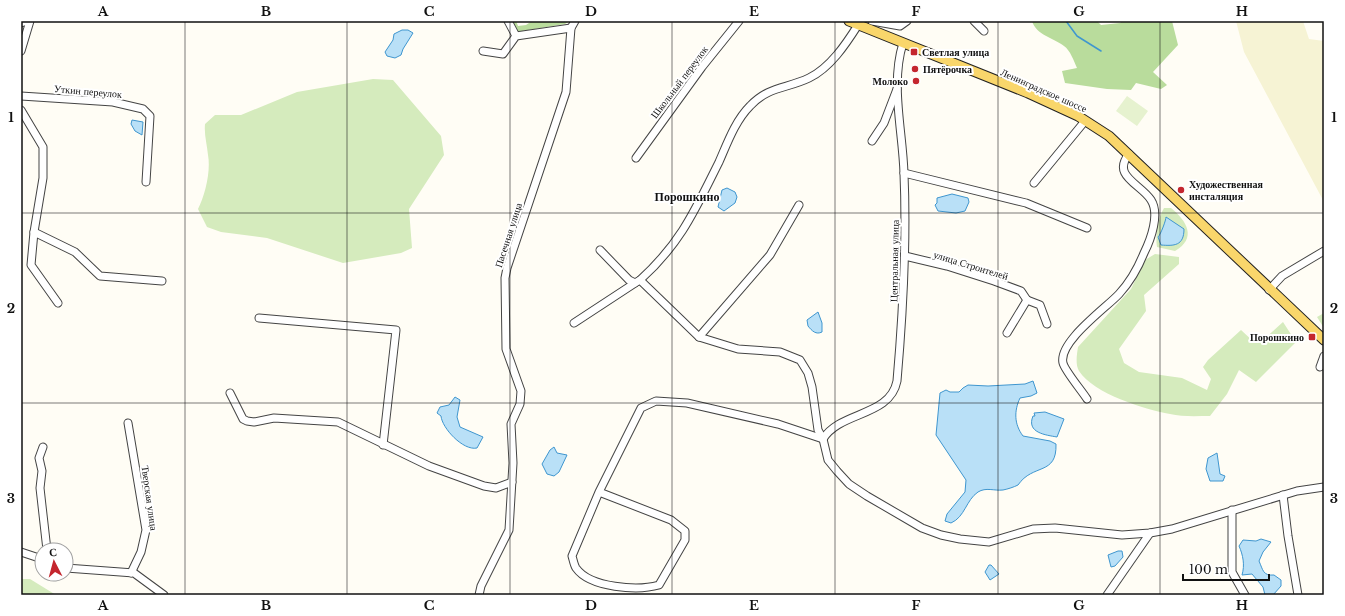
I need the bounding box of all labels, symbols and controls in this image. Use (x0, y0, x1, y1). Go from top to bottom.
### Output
text: A (97, 3, 109, 20)
text: B (261, 3, 271, 20)
text: C (424, 3, 435, 20)
text: D (585, 3, 597, 20)
text: E (749, 3, 759, 20)
text: F (912, 3, 921, 20)
text: G (1073, 3, 1085, 20)
text: H (1236, 3, 1248, 20)
street label: Школьный переулок (648, 43, 711, 121)
place label: Светлая улица (922, 46, 989, 59)
marker: Светлая улица (909, 47, 919, 57)
place label: Пятёрочка (923, 63, 972, 76)
marker: Пятёрочка (910, 64, 920, 74)
street label: Ленинградское шоссе (998, 66, 1090, 116)
place label: Молоко (873, 75, 908, 88)
marker: Молоко (911, 76, 921, 86)
street label: Уткин переулок (53, 82, 123, 101)
text: 1 (8, 109, 14, 126)
text: 1 (1331, 109, 1337, 126)
place label: Художественная инсталяция (1189, 178, 1263, 203)
marker: Художественная инсталяция (1176, 185, 1186, 195)
district label: Порошкино (655, 189, 719, 204)
street label: Пасечная улица (492, 201, 525, 269)
street label: Центральная улица (887, 219, 902, 302)
street label: улица Строителей (932, 248, 1010, 283)
text: 2 (7, 300, 15, 317)
text: 2 (1330, 300, 1338, 317)
place label: Порошкино (1250, 331, 1304, 344)
marker: Порошкино (1307, 332, 1317, 342)
street label: Тверская улица (139, 465, 161, 532)
text: 3 (7, 490, 15, 507)
text: 3 (1330, 490, 1338, 507)
north arrow (34, 542, 74, 582)
text: С (48, 545, 58, 559)
scale bar (1183, 556, 1269, 582)
text: 100 m (1189, 562, 1228, 577)
text: A (97, 597, 109, 614)
text: B (261, 597, 271, 614)
text: C (424, 597, 435, 614)
text: D (585, 597, 597, 614)
text: E (749, 597, 759, 614)
text: F (912, 597, 921, 614)
text: G (1073, 597, 1085, 614)
text: H (1236, 597, 1248, 614)

